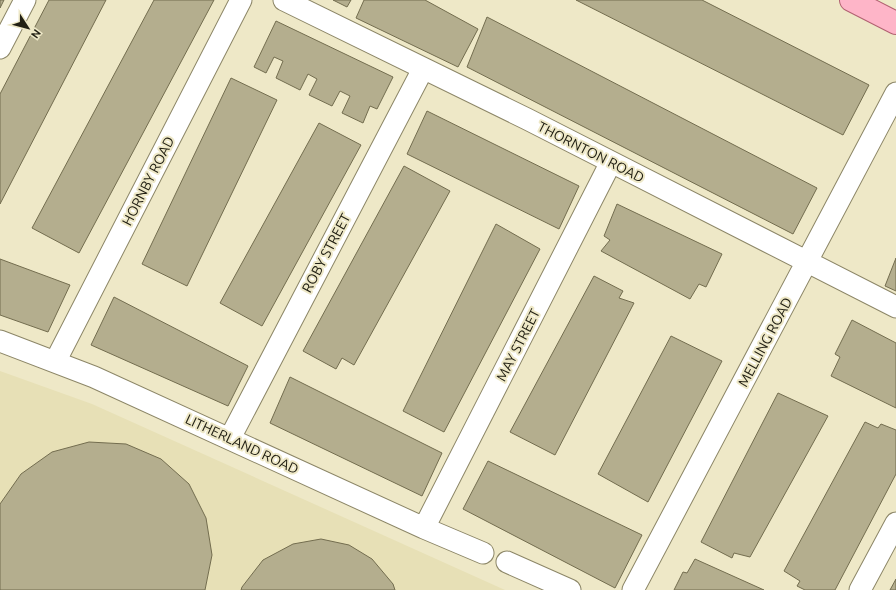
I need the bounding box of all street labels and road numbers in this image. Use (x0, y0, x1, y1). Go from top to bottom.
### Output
street label: THORNTON ROAD (535, 118, 647, 186)
street label: HORNBY ROAD (119, 134, 177, 228)
street label: ROBY STREET (299, 211, 354, 295)
street label: MELLING ROAD (735, 295, 795, 389)
street label: MAY STREET (493, 306, 543, 384)
street label: LITHERLAND ROAD (183, 411, 301, 477)

